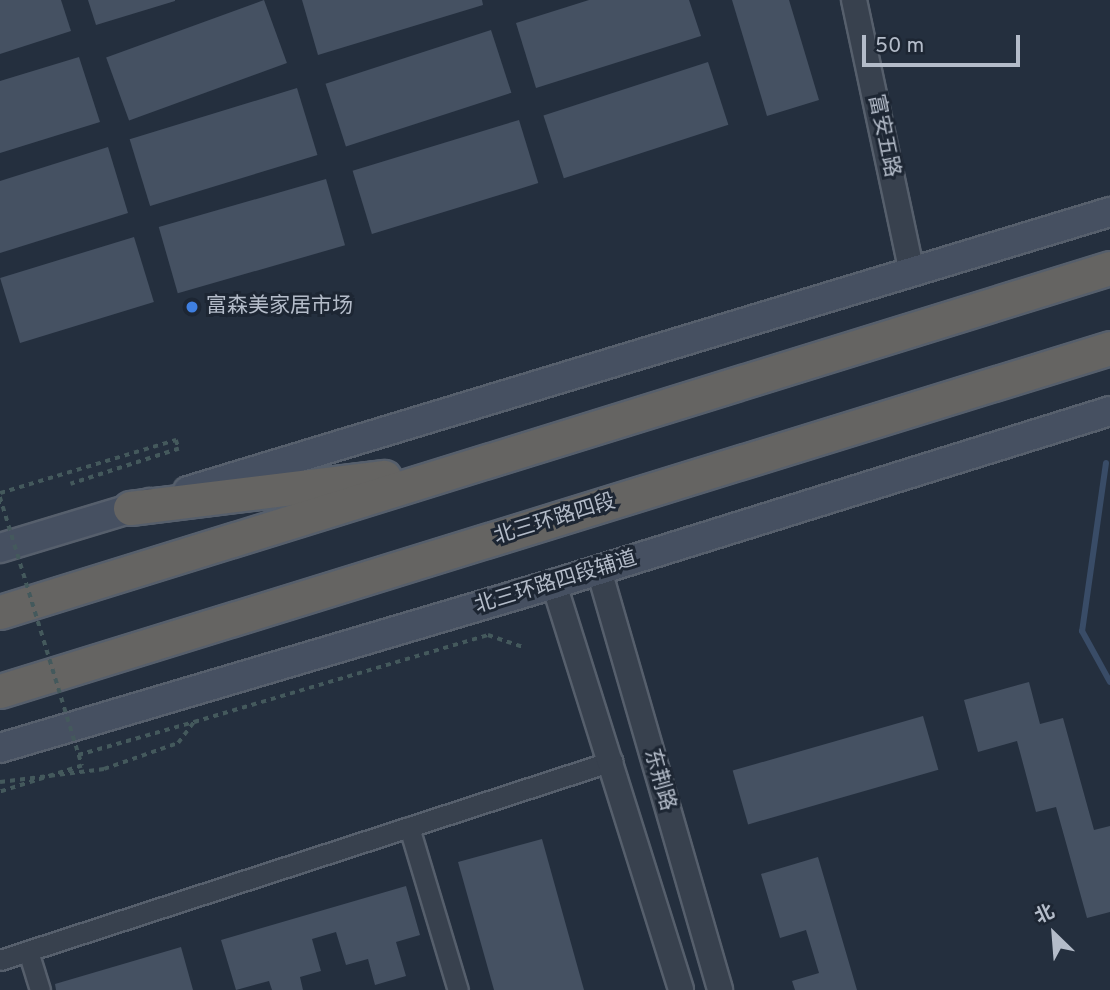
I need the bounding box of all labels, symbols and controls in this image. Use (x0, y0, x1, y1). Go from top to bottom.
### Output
scale bar (865, 21, 1023, 65)
text: 50 m (875, 33, 924, 60)
street label: 富安五路 (862, 92, 904, 180)
place label: 富森美家居市场 (206, 294, 353, 320)
marker: 富森美家居市场 (184, 299, 200, 315)
street label: 北三环路四段 (491, 490, 619, 550)
street label: 北三环路四段辅道 (472, 546, 640, 620)
street label: 东荆路 (638, 746, 680, 814)
north arrow (1019, 899, 1089, 969)
text: 北 (1031, 900, 1059, 930)

